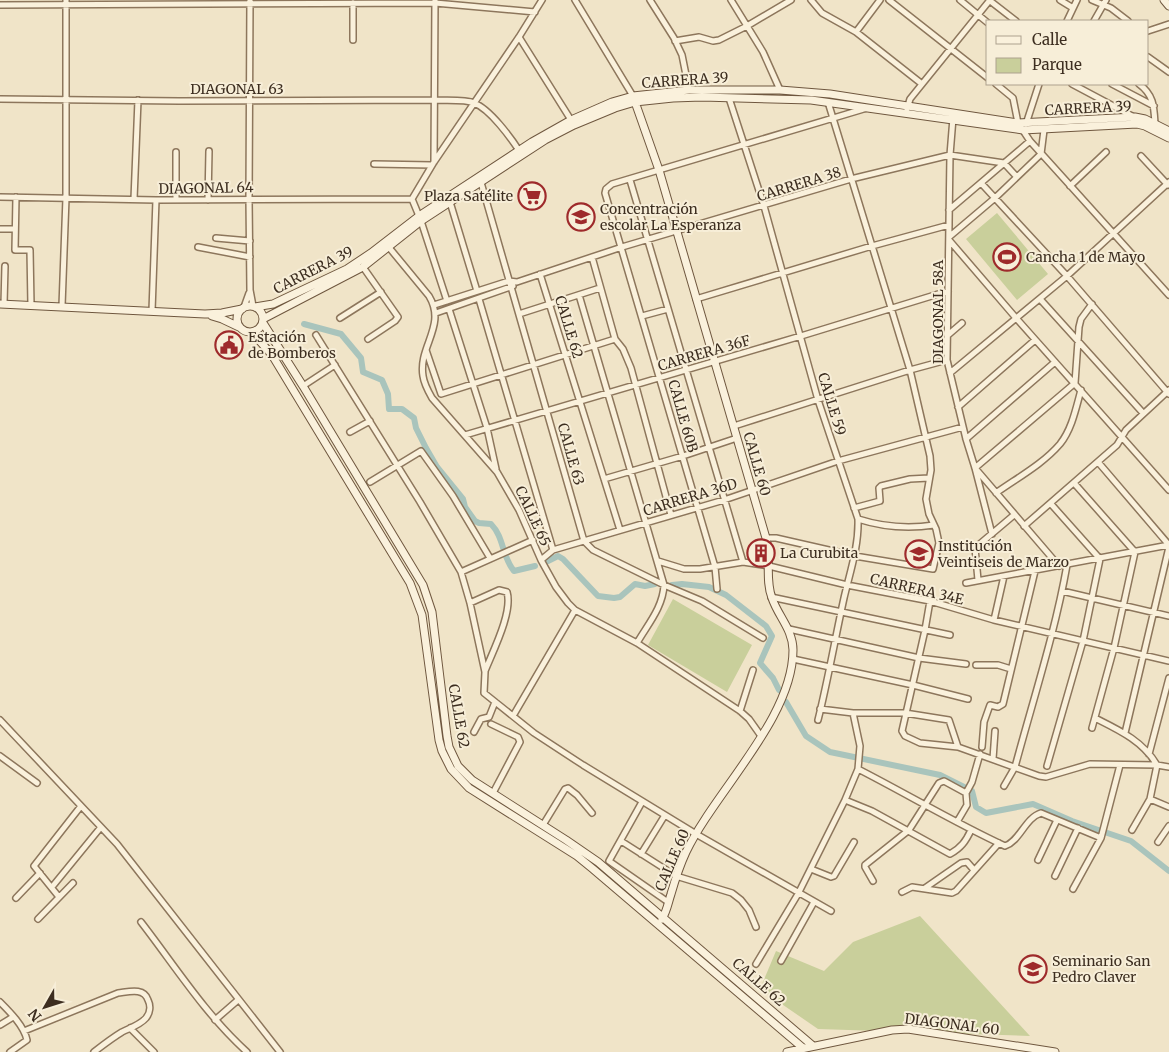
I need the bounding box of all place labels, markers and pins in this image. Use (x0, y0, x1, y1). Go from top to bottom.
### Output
supermarket icon: Plaza Satélite (517, 181, 547, 211)
place label: Plaza Satélite (424, 187, 513, 205)
place label: Concentración escolar La Esperanza (600, 200, 742, 234)
school or university icon: Concentración escolar La Esperanza (566, 202, 596, 232)
sports icon: Cancha 1 de Mayo (992, 242, 1022, 272)
place label: Cancha 1 de Mayo (1026, 248, 1145, 266)
place label: Estación de Bomberos (248, 328, 336, 362)
public building icon: Estación de Bomberos (214, 330, 244, 360)
place label: Institución Veintiseis de Marzo (937, 537, 1069, 571)
building icon: La Curubita (746, 538, 776, 568)
school or university icon: Institución Veintiseis de Marzo (904, 539, 934, 569)
place label: La Curubita (780, 544, 859, 562)
place label: Seminario San Pedro Claver (1052, 952, 1151, 986)
school or university icon: Seminario San Pedro Claver (1018, 954, 1048, 984)

